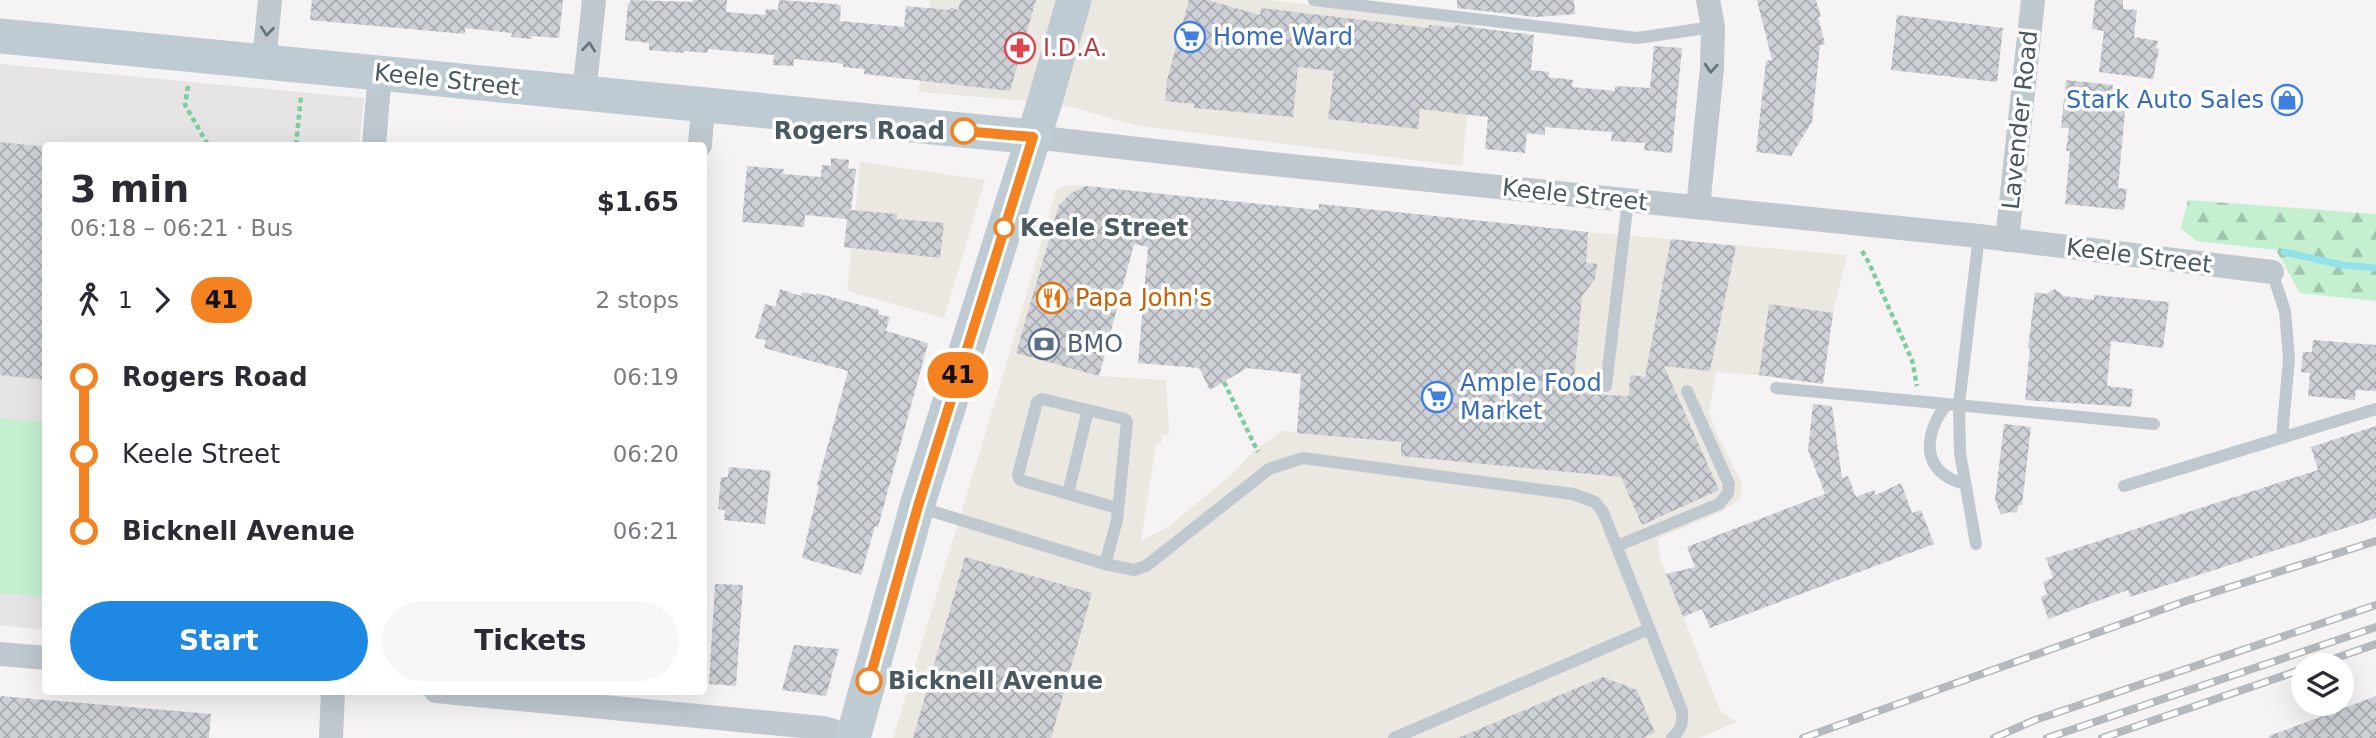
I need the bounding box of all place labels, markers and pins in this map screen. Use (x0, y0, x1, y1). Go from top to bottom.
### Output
supermarket icon: Home Ward (1173, 20, 1207, 54)
place label: Home Ward (1213, 23, 1353, 51)
pharmacy icon: I.D.A. (1003, 31, 1037, 65)
place label: I.D.A. (1043, 34, 1107, 62)
shop icon: Stark Auto Sales (2270, 83, 2304, 117)
place label: Stark Auto Sales (2066, 86, 2264, 114)
place label: Rogers Road (774, 117, 945, 145)
marker: Rogers Road (951, 118, 977, 144)
place label: Keele Street (1020, 214, 1188, 242)
marker: Keele Street (994, 218, 1014, 238)
restaurant icon: Papa John's (1035, 281, 1069, 315)
place label: Papa John's (1075, 284, 1212, 312)
bank icon: BMO (1027, 327, 1061, 361)
place label: BMO (1067, 330, 1123, 358)
place label: Ample Food Market (1460, 369, 1602, 425)
supermarket icon: Ample Food Market (1420, 380, 1454, 414)
place label: Bicknell Avenue (888, 667, 1103, 695)
marker: Bicknell Avenue (856, 668, 882, 694)

